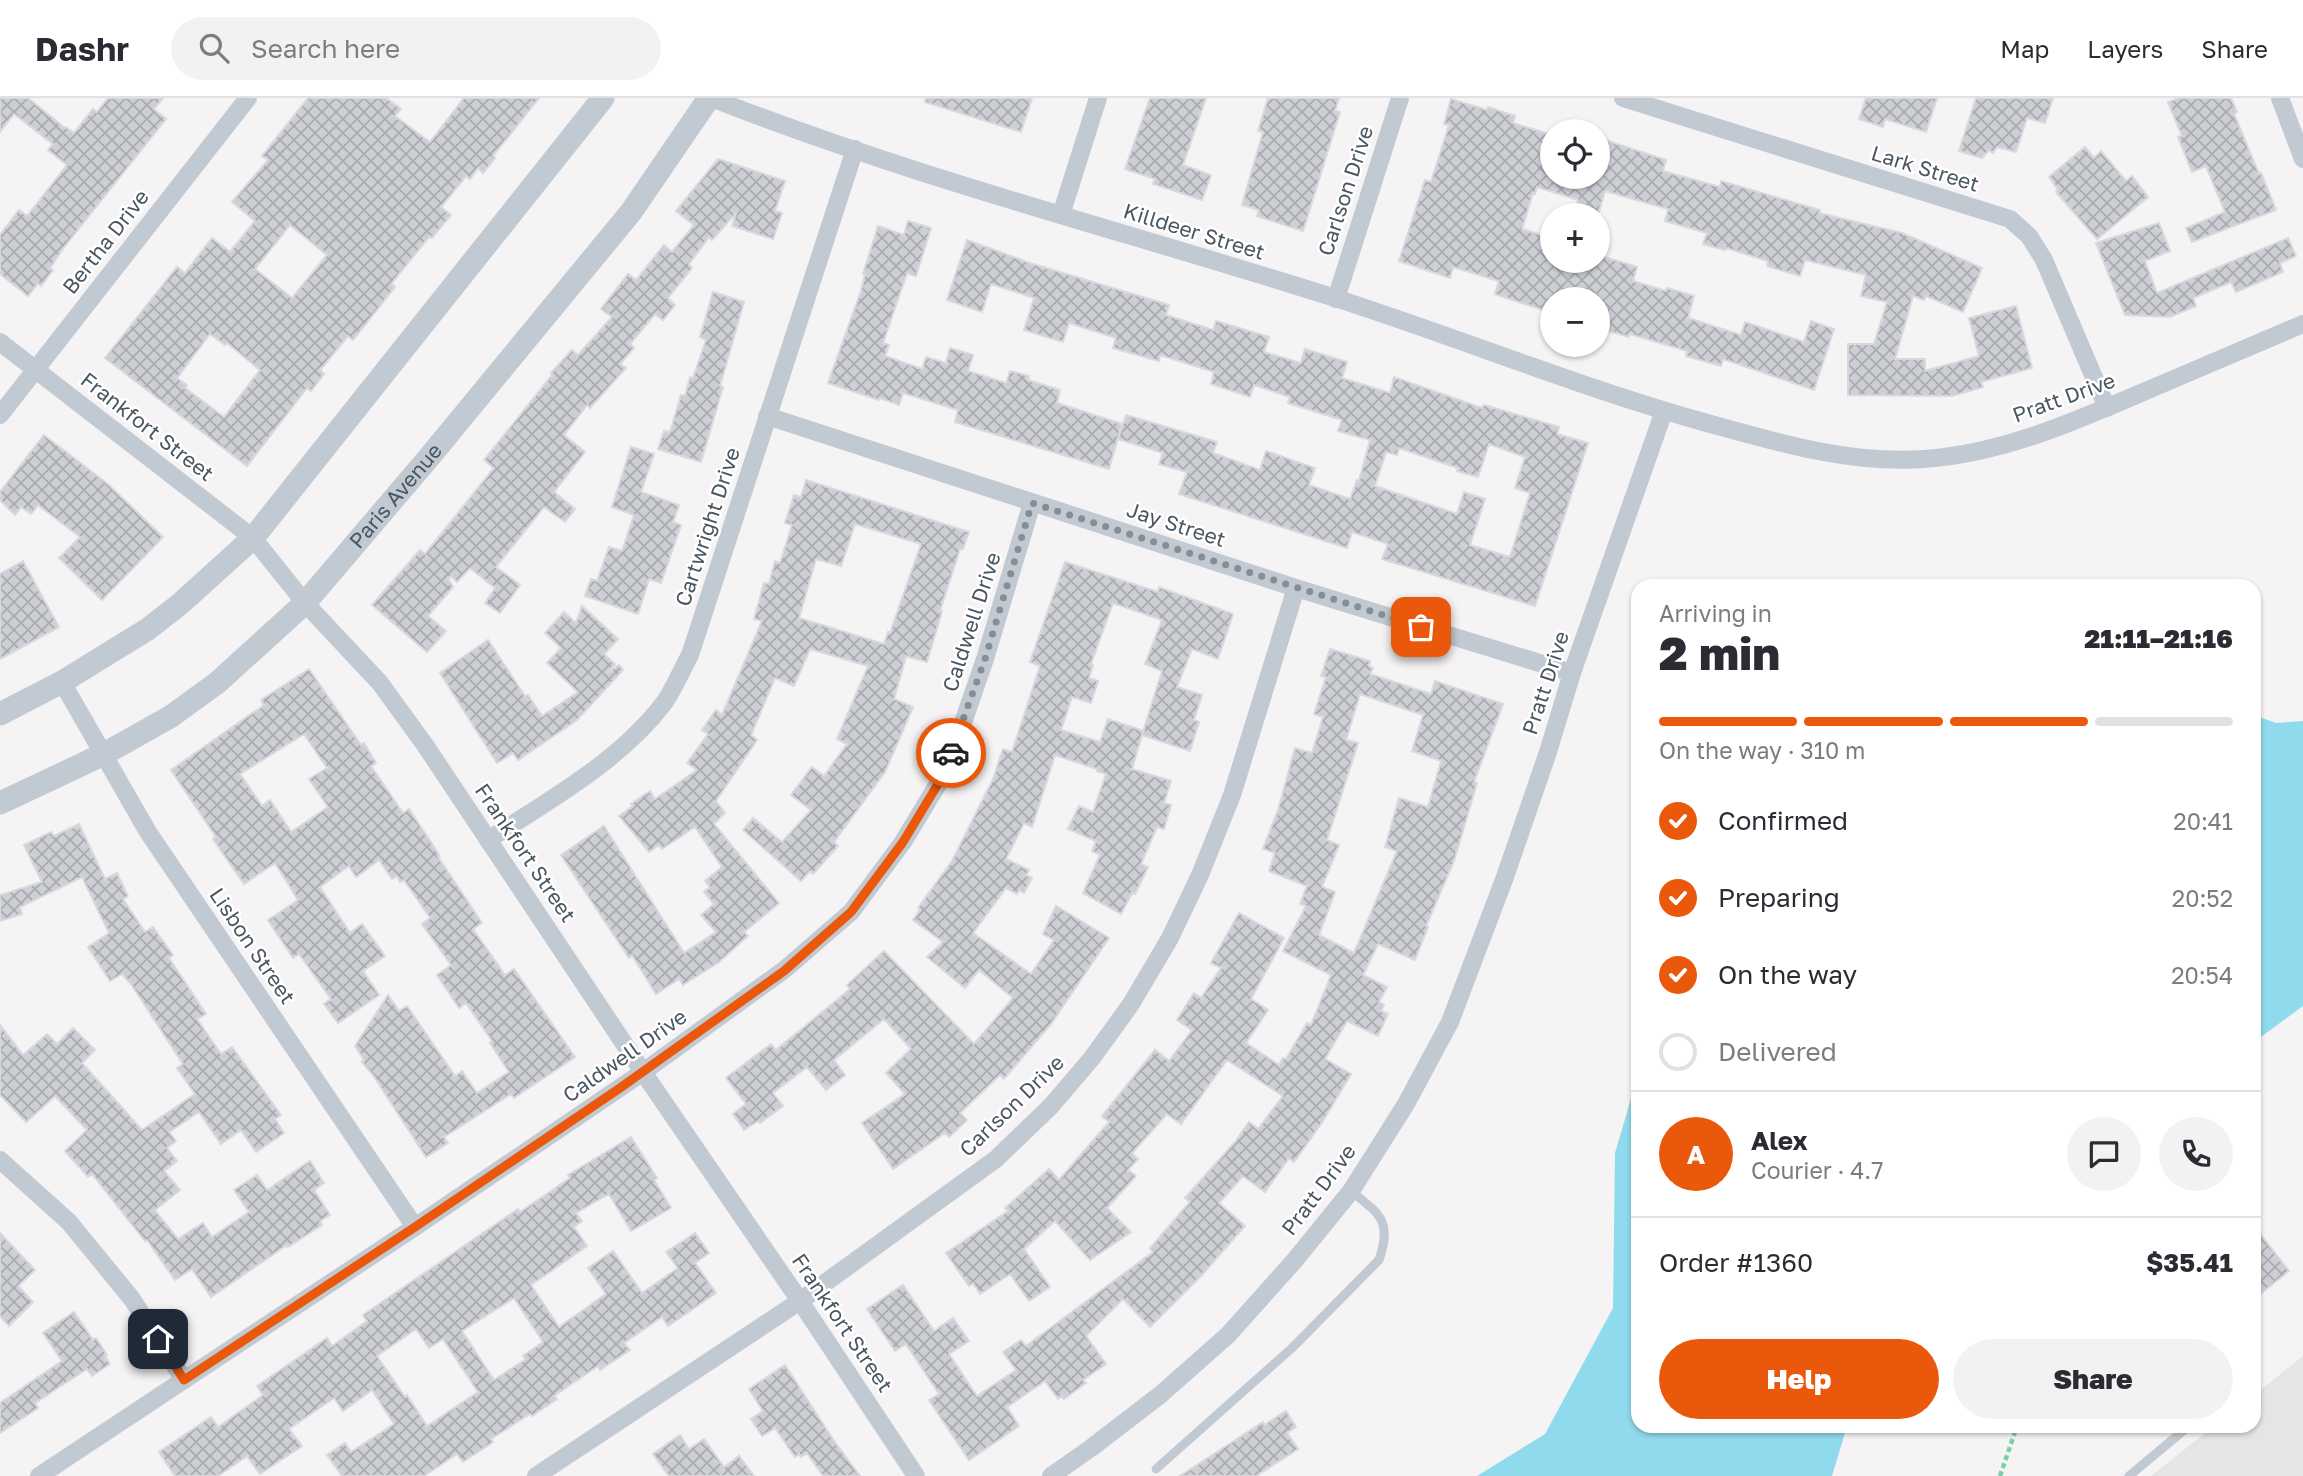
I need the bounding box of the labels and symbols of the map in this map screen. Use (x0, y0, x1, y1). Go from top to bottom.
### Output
street label: Carlson Drive (1312, 122, 1378, 259)
street label: Lark Street (1868, 139, 1982, 197)
street label: Bertha Drive (56, 184, 154, 299)
street label: Killdeer Street (1121, 197, 1268, 265)
street label: Frankfort Street (76, 366, 219, 486)
street label: Pratt Drive (2009, 366, 2119, 428)
street label: Paris Avenue (343, 438, 447, 553)
street label: Cartwright Drive (669, 444, 745, 609)
street label: Jay Street (1124, 496, 1229, 552)
street label: Caldwell Drive (936, 549, 1006, 695)
pin (1391, 597, 1451, 657)
street label: Pratt Drive (1516, 628, 1574, 738)
courier (916, 718, 986, 788)
street label: Frankfort Street (470, 778, 582, 927)
street label: Lisbon Street (204, 882, 301, 1008)
street label: Caldwell Drive (557, 1003, 691, 1107)
street label: Carlson Drive (954, 1049, 1069, 1162)
street label: Pratt Drive (1276, 1139, 1361, 1240)
street label: Frankfort Street (787, 1248, 899, 1397)
pin (128, 1309, 188, 1369)

